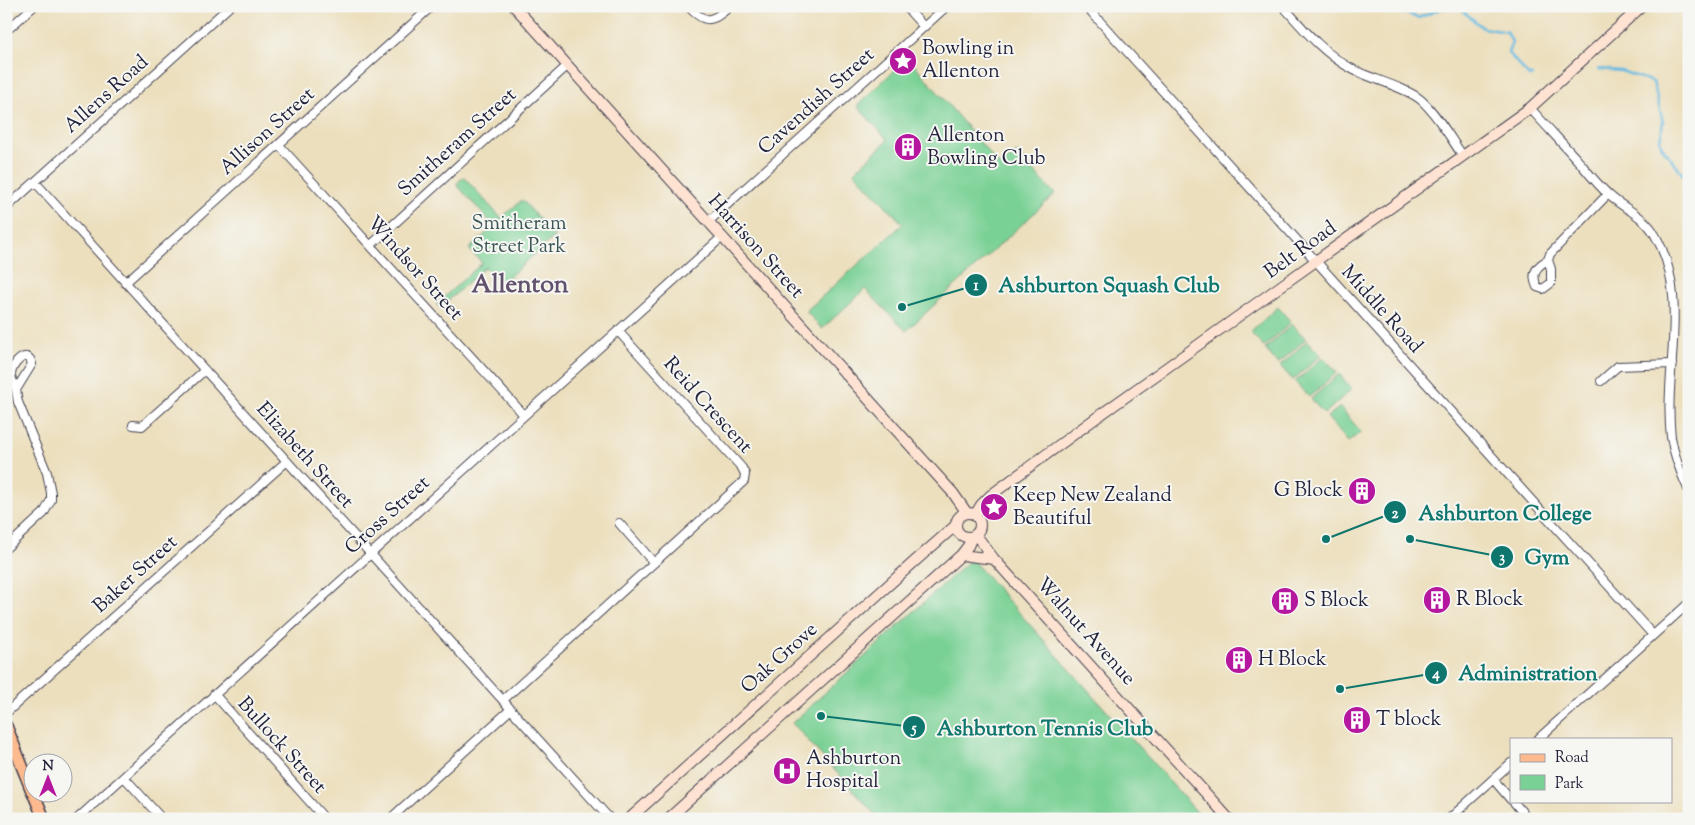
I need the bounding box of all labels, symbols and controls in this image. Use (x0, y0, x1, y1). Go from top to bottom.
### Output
place label: Bowling in Allenton (922, 35, 1014, 87)
street label: Cavendish Street (752, 42, 882, 162)
place icon: Bowling in Allenton (888, 46, 918, 76)
street label: Allens Road (58, 49, 156, 141)
street label: Allison Street (214, 81, 322, 183)
street label: Smitheram Street (392, 82, 524, 204)
place label: Allenton Bowling Club (927, 122, 1046, 174)
building icon: Allenton Bowling Club (893, 132, 923, 162)
street label: Harrison Street (700, 188, 810, 306)
street label: Windsor Street (359, 210, 469, 328)
park label: Smitheram Street Park (472, 210, 567, 262)
street label: Belt Road (1259, 215, 1343, 287)
street label: Middle Road (1333, 259, 1429, 361)
callout: Ashburton Squash Club (964, 267, 1230, 303)
district label: Allenton (471, 268, 569, 304)
text: Ashburton Squash Club (998, 272, 1220, 302)
text: 1 (973, 276, 979, 297)
street label: Reid Crescent (656, 351, 759, 461)
street label: Elizabeth Street (248, 396, 360, 516)
street label: Cross Street (339, 470, 437, 562)
building icon: G Block (1347, 476, 1377, 506)
place label: G Block (1274, 477, 1343, 506)
place label: Keep New Zealand Beautiful (1013, 482, 1172, 534)
place icon: Keep New Zealand Beautiful (979, 492, 1009, 522)
callout: Ashburton College (1383, 494, 1601, 530)
text: Ashburton College (1418, 500, 1592, 530)
text: 2 (1391, 504, 1399, 525)
street label: Baker Street (87, 529, 185, 621)
callout: Gym (1489, 539, 1579, 575)
text: Gym (1524, 544, 1570, 574)
text: 3 (1499, 548, 1505, 569)
street label: Walnut Avenue (1028, 571, 1142, 693)
building icon: R Block (1422, 585, 1452, 615)
building icon: S Block (1270, 586, 1300, 616)
place label: R Block (1456, 586, 1523, 615)
place label: S Block (1304, 587, 1369, 616)
street label: Oak Grove (735, 616, 825, 702)
building icon: H Block (1224, 645, 1254, 675)
place label: H Block (1258, 646, 1327, 675)
callout: Administration (1423, 655, 1608, 691)
text: Administration (1458, 660, 1598, 690)
text: 4 (1431, 664, 1440, 685)
street label: Bullock Street (229, 691, 333, 801)
building icon: T block (1342, 705, 1372, 735)
place label: T block (1376, 706, 1441, 735)
callout: Ashburton Tennis Club (902, 709, 1163, 745)
text: Ashburton Tennis Club (937, 715, 1154, 745)
text: 5 (910, 719, 917, 740)
legend (1510, 738, 1672, 802)
place label: Ashburton Hospital (806, 745, 901, 797)
text: Road (1555, 748, 1589, 769)
north arrow (22, 752, 72, 802)
hospital icon: Ashburton Hospital (772, 756, 802, 786)
text: N (42, 757, 54, 777)
text: Park (1555, 774, 1584, 795)

